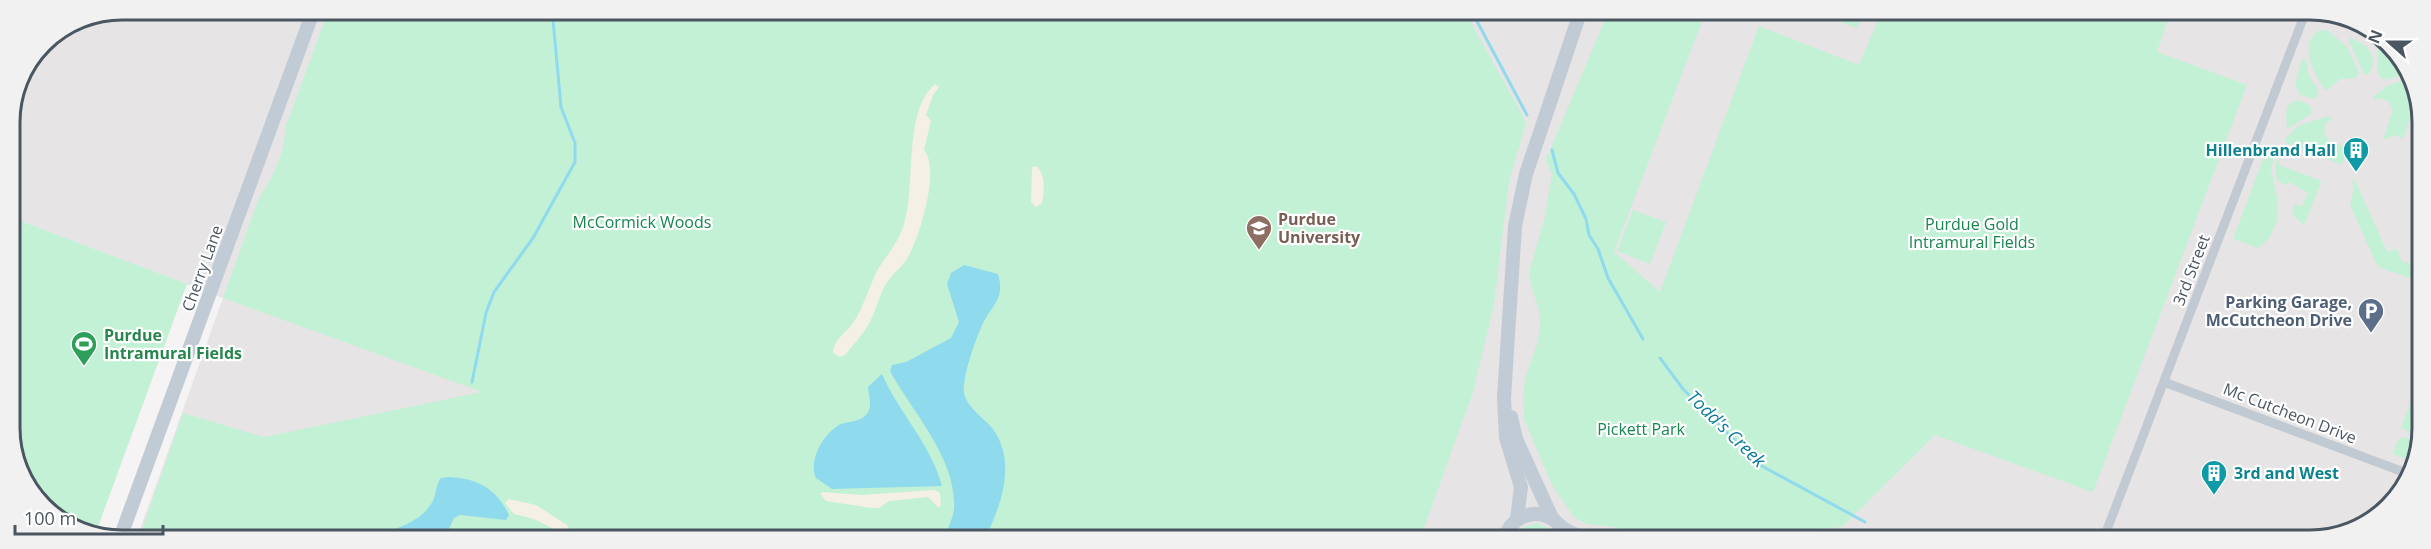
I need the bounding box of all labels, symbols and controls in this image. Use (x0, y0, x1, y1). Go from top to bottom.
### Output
north arrow (2359, 12, 2419, 72)
text: N (2362, 27, 2388, 47)
building icon: Hillenbrand Hall (2341, 135, 2371, 173)
place label: Hillenbrand Hall (2206, 139, 2336, 161)
place label: Purdue University (1278, 208, 1361, 248)
park label: McCormick Woods (573, 211, 711, 233)
school or university icon: Purdue University (1244, 213, 1274, 251)
park label: Purdue Gold Intramural Fields (1909, 213, 2035, 253)
street label: Cherry Lane (176, 222, 228, 314)
street label: 3rd Street (2167, 231, 2215, 309)
place label: Parking Garage, McCutcheon Drive (2206, 291, 2352, 331)
parking icon: Parking Garage, McCutcheon Drive (2356, 296, 2386, 334)
place label: Purdue Intramural Fields (104, 324, 242, 364)
sports icon: Purdue Intramural Fields (69, 329, 99, 367)
street label: Mc Cutcheon Drive (2220, 377, 2360, 449)
water label: Todd's Creek (1682, 385, 1772, 473)
park label: Pickett Park (1597, 418, 1685, 440)
building icon: 3rd and West (2199, 458, 2229, 496)
place label: 3rd and West (2234, 462, 2339, 484)
scale bar (15, 498, 164, 536)
text: 100 m (24, 506, 76, 530)

